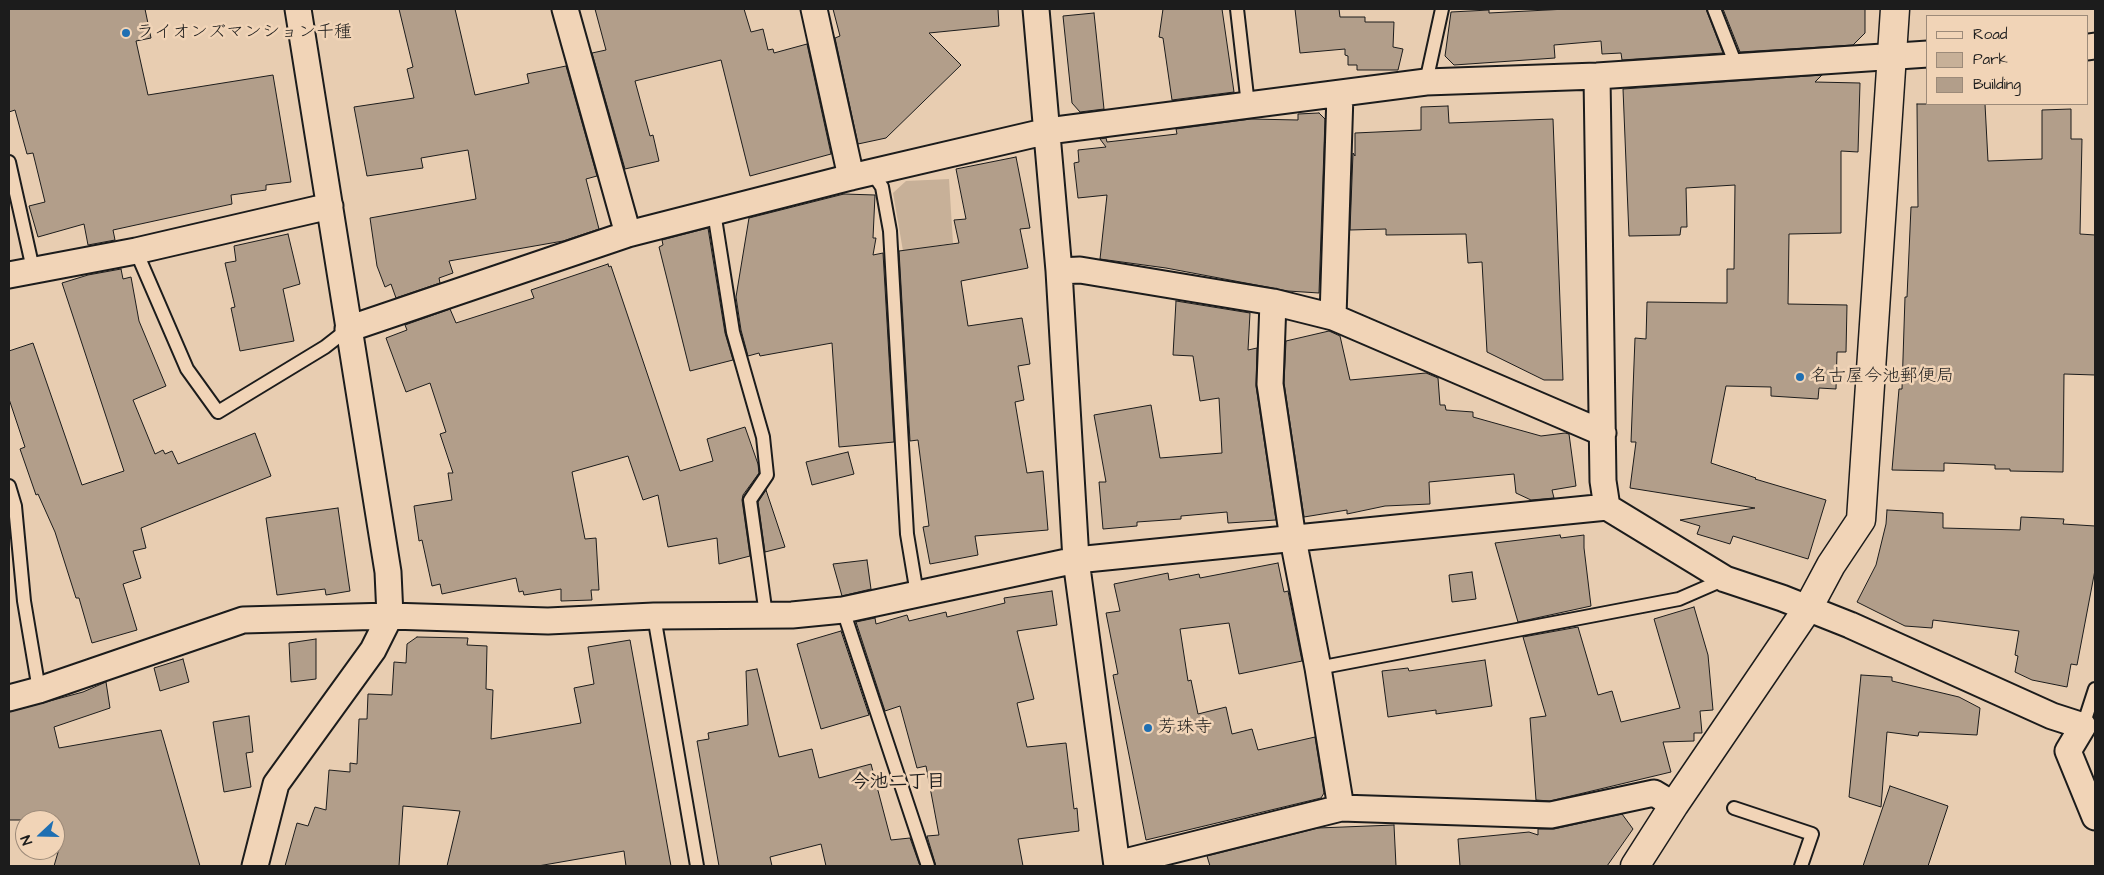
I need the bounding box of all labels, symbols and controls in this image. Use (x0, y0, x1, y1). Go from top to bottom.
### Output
legend (1926, 15, 2089, 105)
place label: ライオンズマンション千種 (136, 22, 352, 44)
text: Road (1973, 24, 2007, 45)
marker: ライオンズマンション千種 (120, 27, 132, 39)
text: Park (1973, 49, 2008, 70)
text: Building (1973, 74, 2021, 95)
place label: 名古屋今池郵便局 (1810, 366, 1954, 388)
marker: 名古屋今池郵便局 (1794, 371, 1806, 383)
place label: 芳珠寺 (1158, 717, 1212, 739)
marker: 芳珠寺 (1142, 722, 1154, 734)
district label: 今池二丁目 (851, 772, 945, 794)
north arrow (15, 810, 65, 860)
text: N (16, 832, 38, 848)

